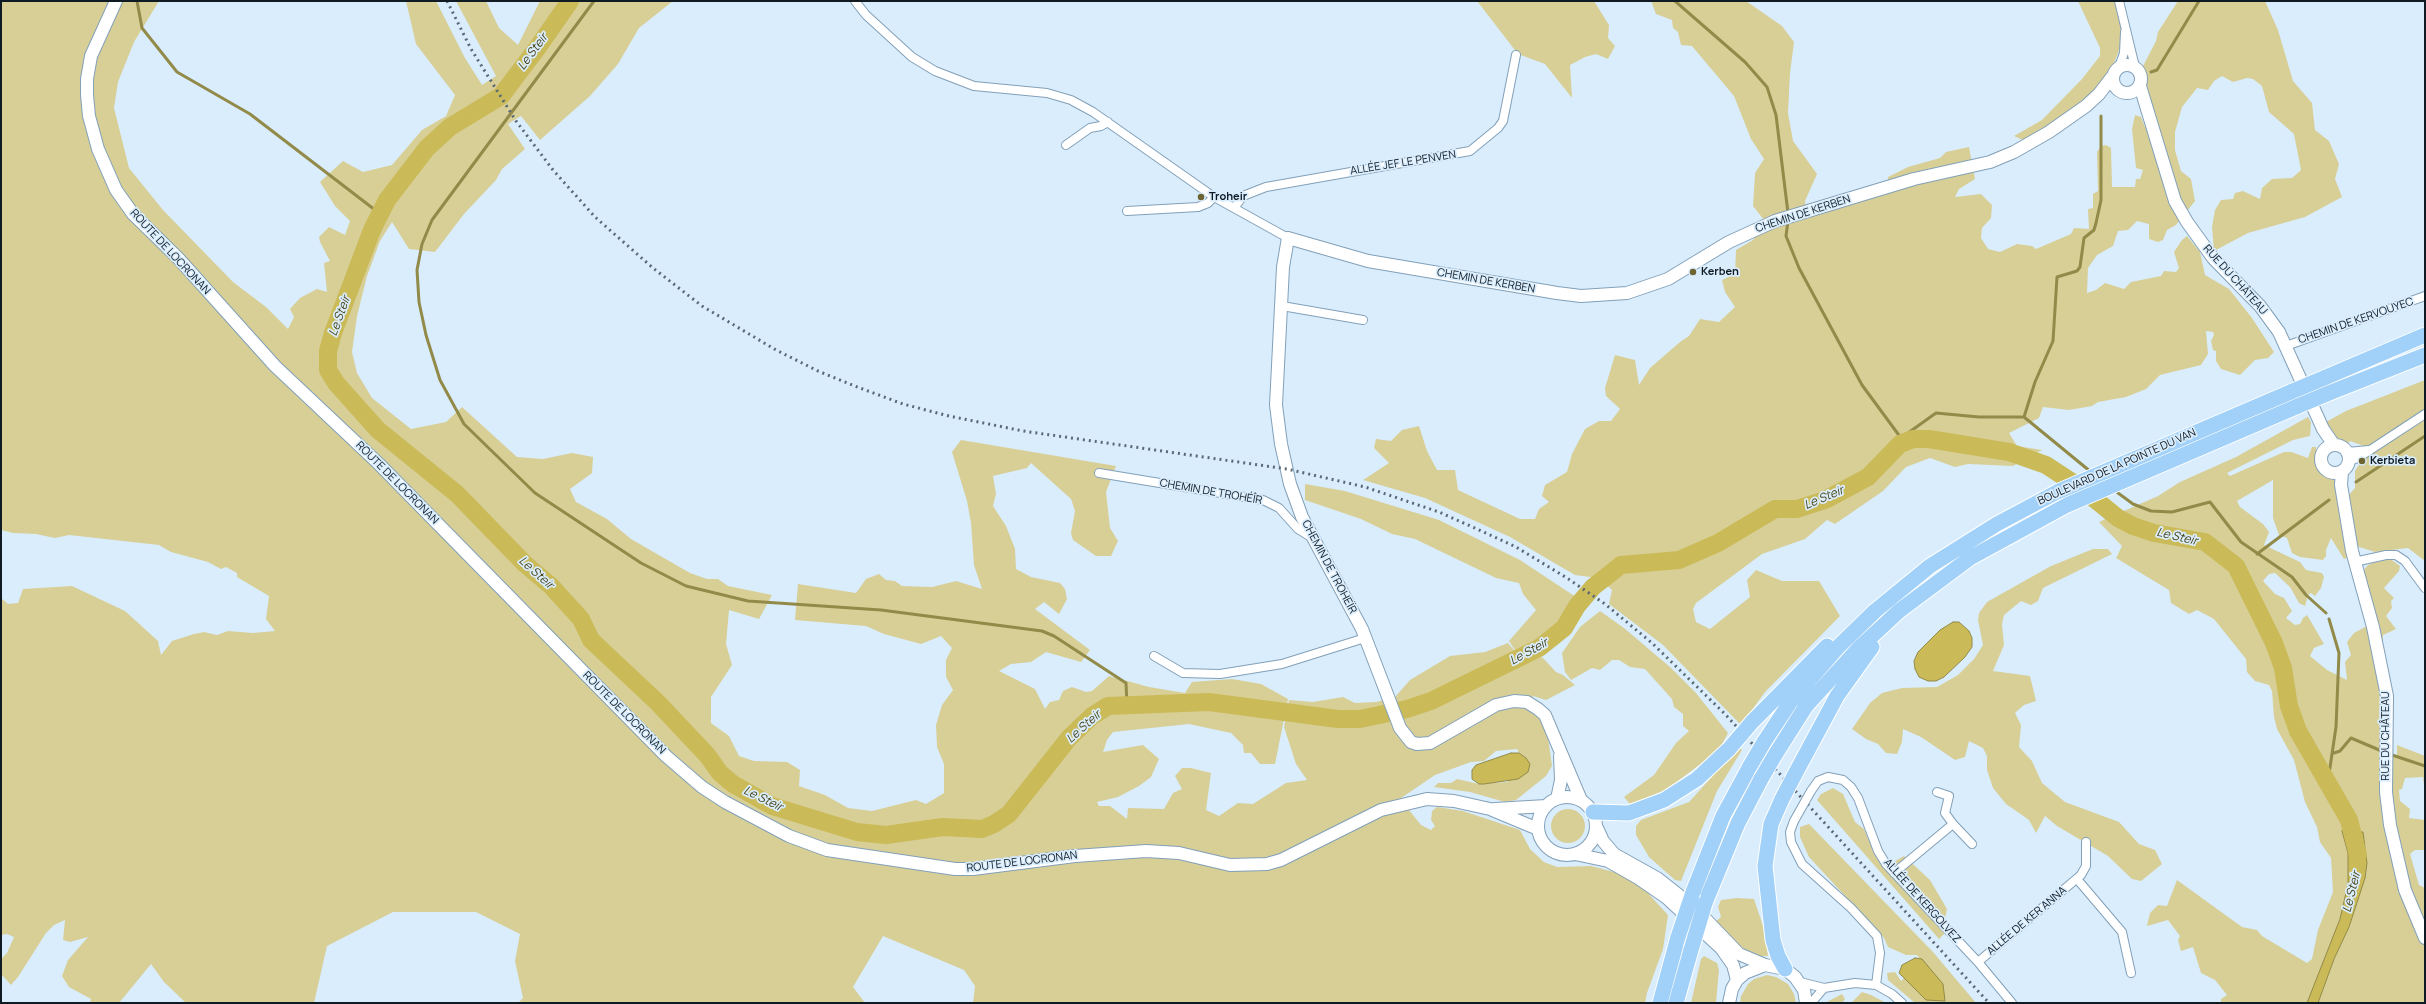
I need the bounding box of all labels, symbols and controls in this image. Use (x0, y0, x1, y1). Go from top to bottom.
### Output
water label: Le Steir (515, 31, 551, 73)
street label: ALLÉE JEF LE PENVEN (1349, 148, 1457, 178)
place label: Troheir (1209, 190, 1247, 204)
marker: Troheir (1196, 192, 1206, 202)
street label: CHEMIN DE KERBEN (1754, 192, 1852, 236)
street label: ROUTE DE LOCRONAN (127, 207, 213, 297)
street label: RUE DU CHÂTEAU (2200, 242, 2270, 318)
place label: Kerben (1701, 265, 1739, 279)
street label: CHEMIN DE KERBEN (1436, 266, 1536, 296)
marker: Kerben (1688, 267, 1698, 277)
water label: Le Steir (326, 294, 354, 338)
street label: CHEMIN DE KERVOUYEC (2297, 295, 2415, 347)
street label: BOULEVARD DE LA POINTE DU VAN (2036, 426, 2198, 508)
street label: ROUTE DE LOCRONAN (353, 439, 441, 527)
place label: Kerbieta (2370, 454, 2415, 468)
marker: Kerbieta (2357, 456, 2367, 466)
street label: CHEMIN DE TROHÉÎR (1159, 476, 1263, 508)
water label: Le Steir (1802, 483, 1846, 513)
street label: CHEMIN DE TROHEÏR (1299, 518, 1359, 616)
water label: Le Steir (2155, 525, 2199, 549)
water label: Le Steir (516, 554, 556, 592)
water label: Le Steir (1507, 636, 1551, 668)
street label: ROUTE DE LOCRONAN (580, 669, 668, 757)
street label: RUE DU CHÂTEAU (2379, 691, 2393, 781)
water label: Le Steir (1064, 708, 1104, 746)
water label: Le Steir (741, 783, 785, 815)
street label: ROUTE DE LOCRONAN (966, 849, 1078, 875)
street label: ALLÉE DE KERGOLVEZ (1881, 856, 1963, 946)
water label: Le Steir (2340, 870, 2364, 914)
street label: ALLÉE DE KER ANNA (1985, 884, 2069, 958)

